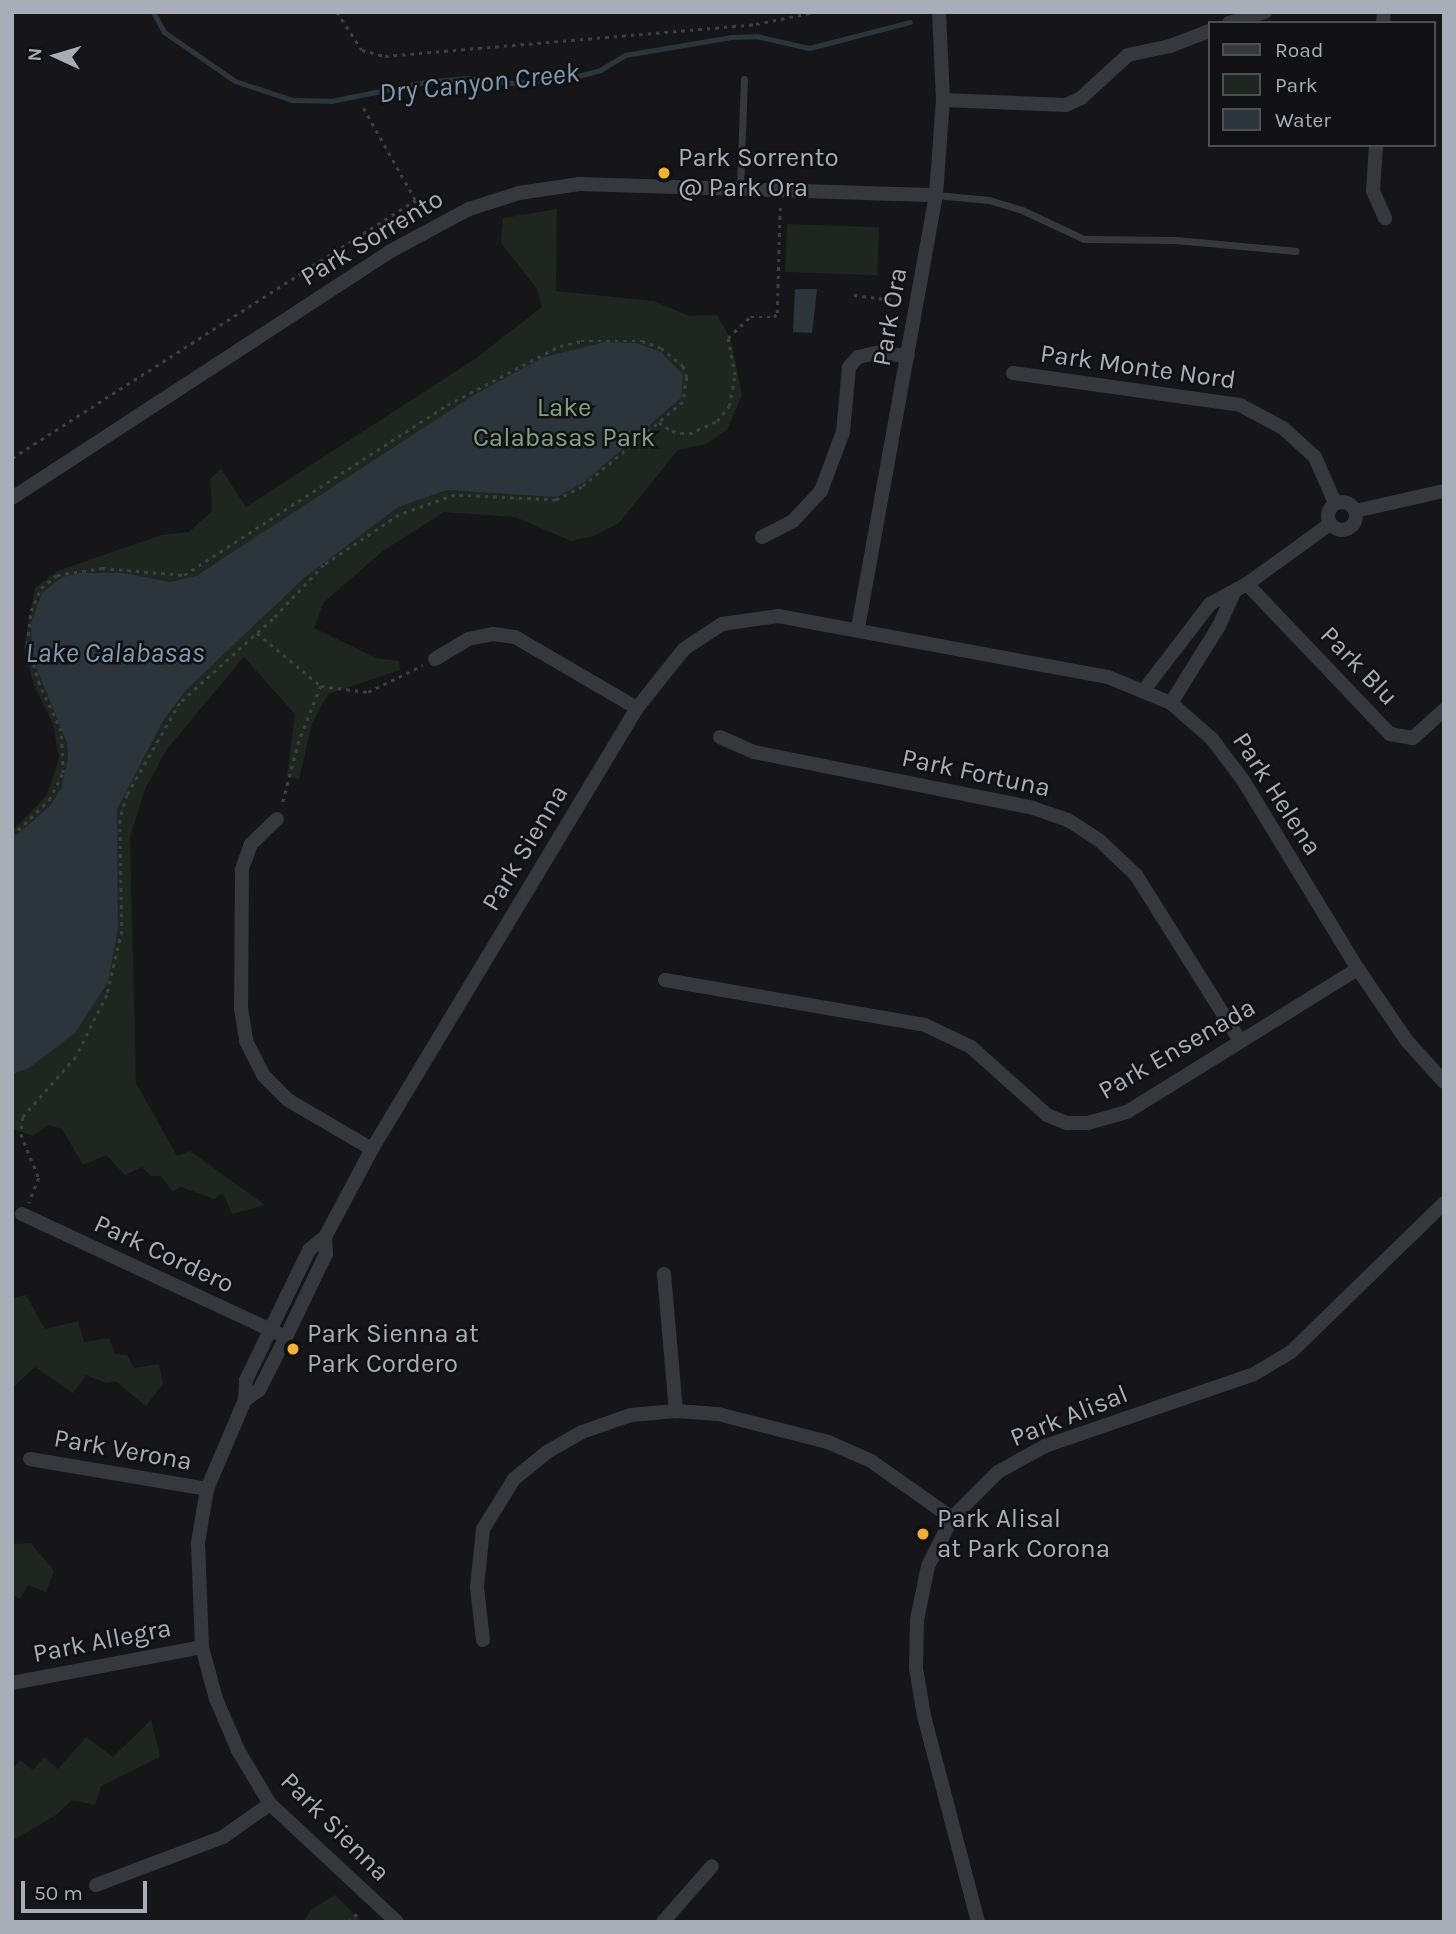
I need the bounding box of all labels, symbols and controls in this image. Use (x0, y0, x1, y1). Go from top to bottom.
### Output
north arrow (21, 21, 91, 91)
legend (1208, 21, 1435, 147)
text: Road (1275, 38, 1323, 62)
text: N (24, 47, 46, 62)
water label: Dry Canyon Creek (377, 56, 581, 110)
text: Park (1275, 73, 1318, 97)
text: Water (1275, 108, 1331, 132)
place label: Park Sorrento @ Park Ora (678, 142, 839, 204)
marker: Park Sorrento @ Park Ora (656, 165, 672, 181)
street label: Park Sorrento (295, 183, 449, 293)
street label: Park Ora (866, 265, 914, 369)
street label: Park Monte Nord (1038, 338, 1238, 396)
park label: Lake Calabasas Park (473, 392, 655, 453)
street label: Park Blu (1314, 620, 1404, 712)
water label: Lake Calabasas (25, 636, 205, 670)
street label: Park Helena (1226, 727, 1328, 861)
street label: Park Fortuna (899, 742, 1053, 804)
street label: Park Sienna (475, 779, 575, 917)
street label: Park Ensenada (1093, 991, 1261, 1107)
street label: Park Cordero (89, 1208, 239, 1300)
place label: Park Sienna at Park Cordero (307, 1318, 479, 1380)
marker: Park Sienna at Park Cordero (285, 1341, 301, 1357)
street label: Park Alisal (1006, 1378, 1132, 1454)
street label: Park Verona (52, 1423, 194, 1477)
place label: Park Alisal at Park Corona (937, 1503, 1110, 1564)
marker: Park Alisal at Park Corona (915, 1526, 931, 1542)
street label: Park Allegra (30, 1612, 174, 1670)
street label: Park Sienna (274, 1766, 396, 1888)
scale bar (24, 1868, 150, 1912)
text: 50 m (34, 1881, 83, 1905)

